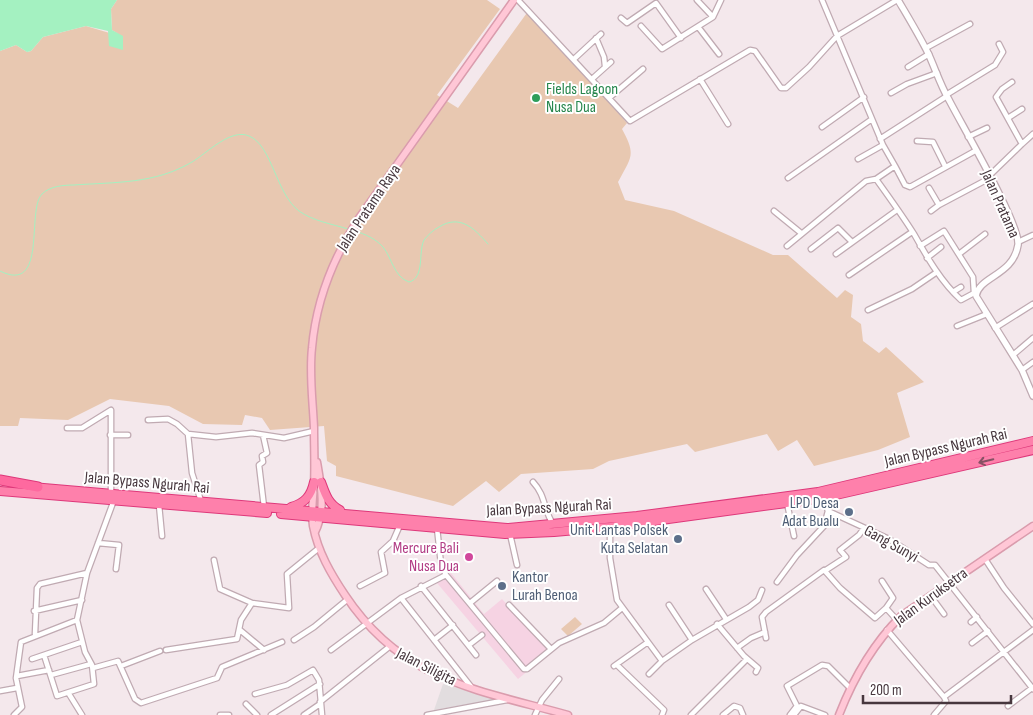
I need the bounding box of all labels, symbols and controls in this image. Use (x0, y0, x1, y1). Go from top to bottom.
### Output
place label: Fields Lagoon Nusa Dua (546, 80, 618, 117)
marker: Fields Lagoon Nusa Dua (530, 92, 542, 104)
street label: Jalan Pratama Raya (332, 161, 405, 256)
street label: Jalan Pratama (976, 166, 1023, 241)
street label: Jalan Bypass Ngurah Rai (882, 425, 1009, 472)
one-way arrow (978, 457, 994, 467)
street label: Jalan Bypass Ngurah Rai (83, 468, 210, 498)
place label: LPD Desa Adat Bualu (781, 494, 839, 531)
street label: Jalan Bypass Ngurah Rai (485, 495, 612, 521)
marker: LPD Desa Adat Bualu (843, 506, 855, 518)
place label: Unit Lantas Polsek Kuta Selatan (570, 521, 668, 558)
street label: Gang Sunyi (860, 521, 922, 567)
marker: Unit Lantas Polsek Kuta Selatan (672, 533, 684, 545)
place label: Mercure Bali Nusa Dua (393, 539, 459, 576)
marker: Mercure Bali Nusa Dua (463, 551, 475, 563)
street label: Jalan Kuruksetra (890, 564, 972, 631)
place label: Kantor Lurah Benoa (512, 568, 578, 605)
marker: Kantor Lurah Benoa (496, 580, 508, 592)
street label: Jalan Siligita (392, 643, 459, 690)
scale bar (863, 672, 1010, 704)
text: 200 m (870, 681, 902, 700)

